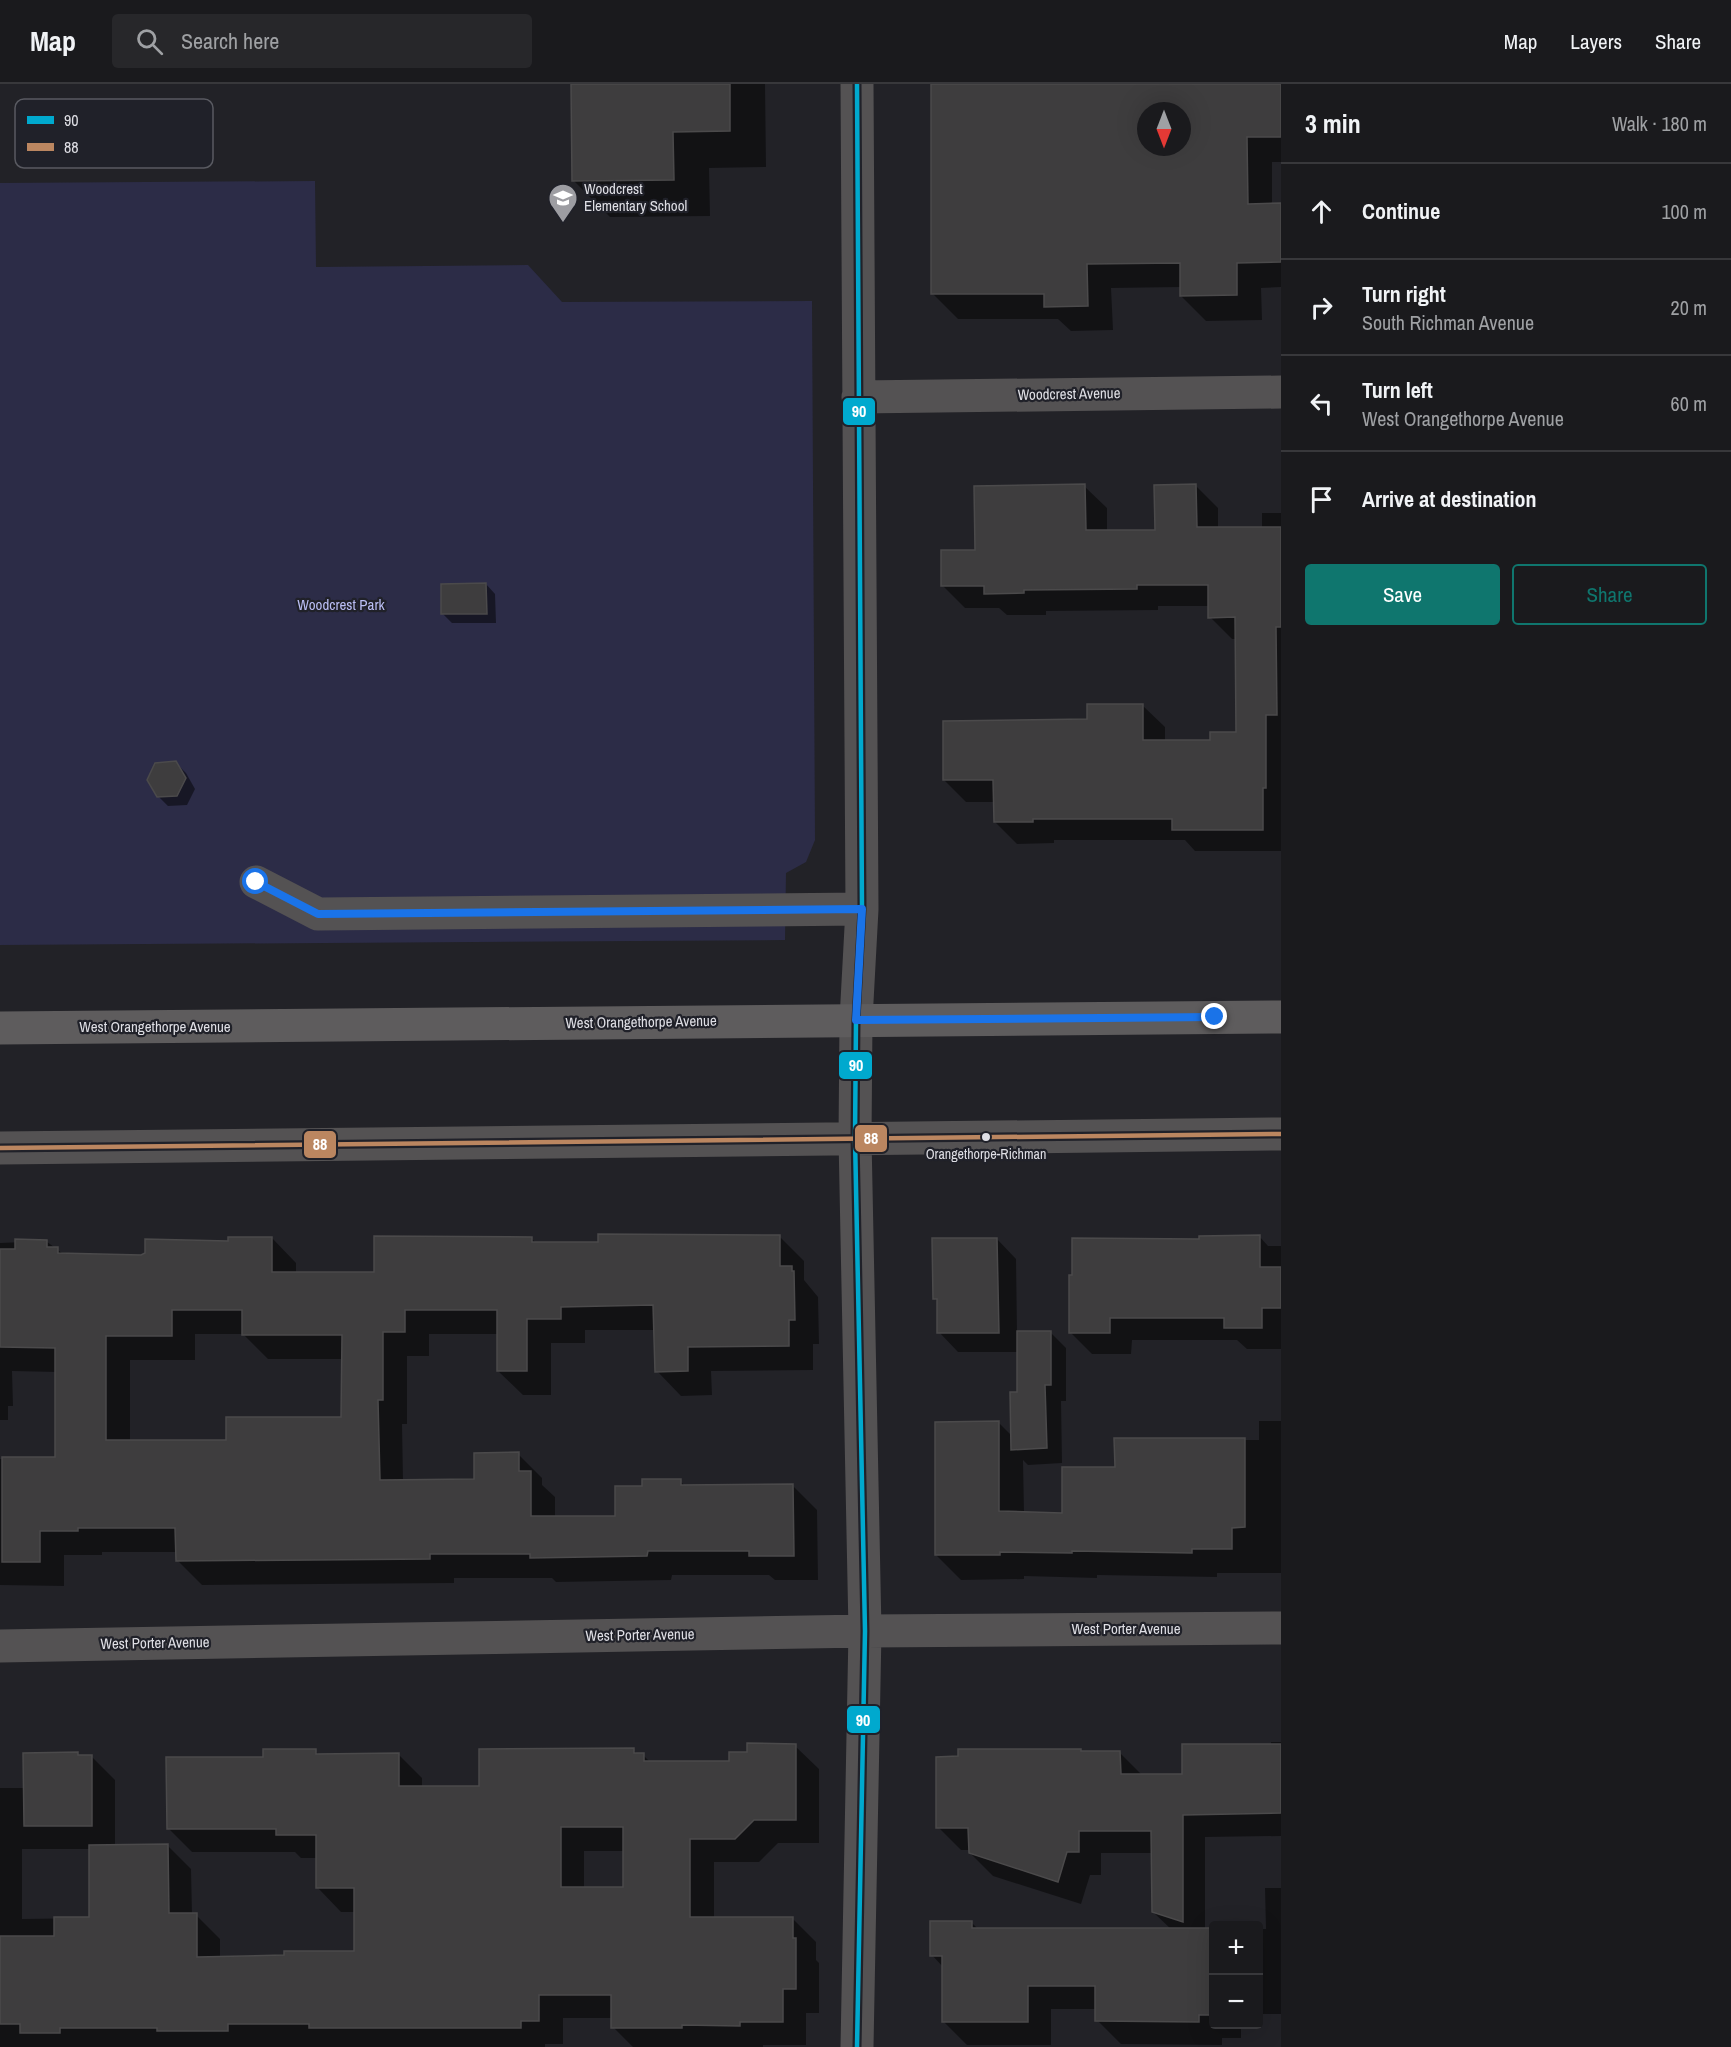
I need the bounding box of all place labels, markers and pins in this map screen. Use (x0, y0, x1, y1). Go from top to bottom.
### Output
place label: Woodcrest Elementary School (584, 178, 687, 216)
school or university icon: Woodcrest Elementary School (547, 182, 579, 224)
marker: Orangethorpe-Richman (980, 1131, 992, 1143)
place label: Orangethorpe-Richman (926, 1145, 1046, 1163)

